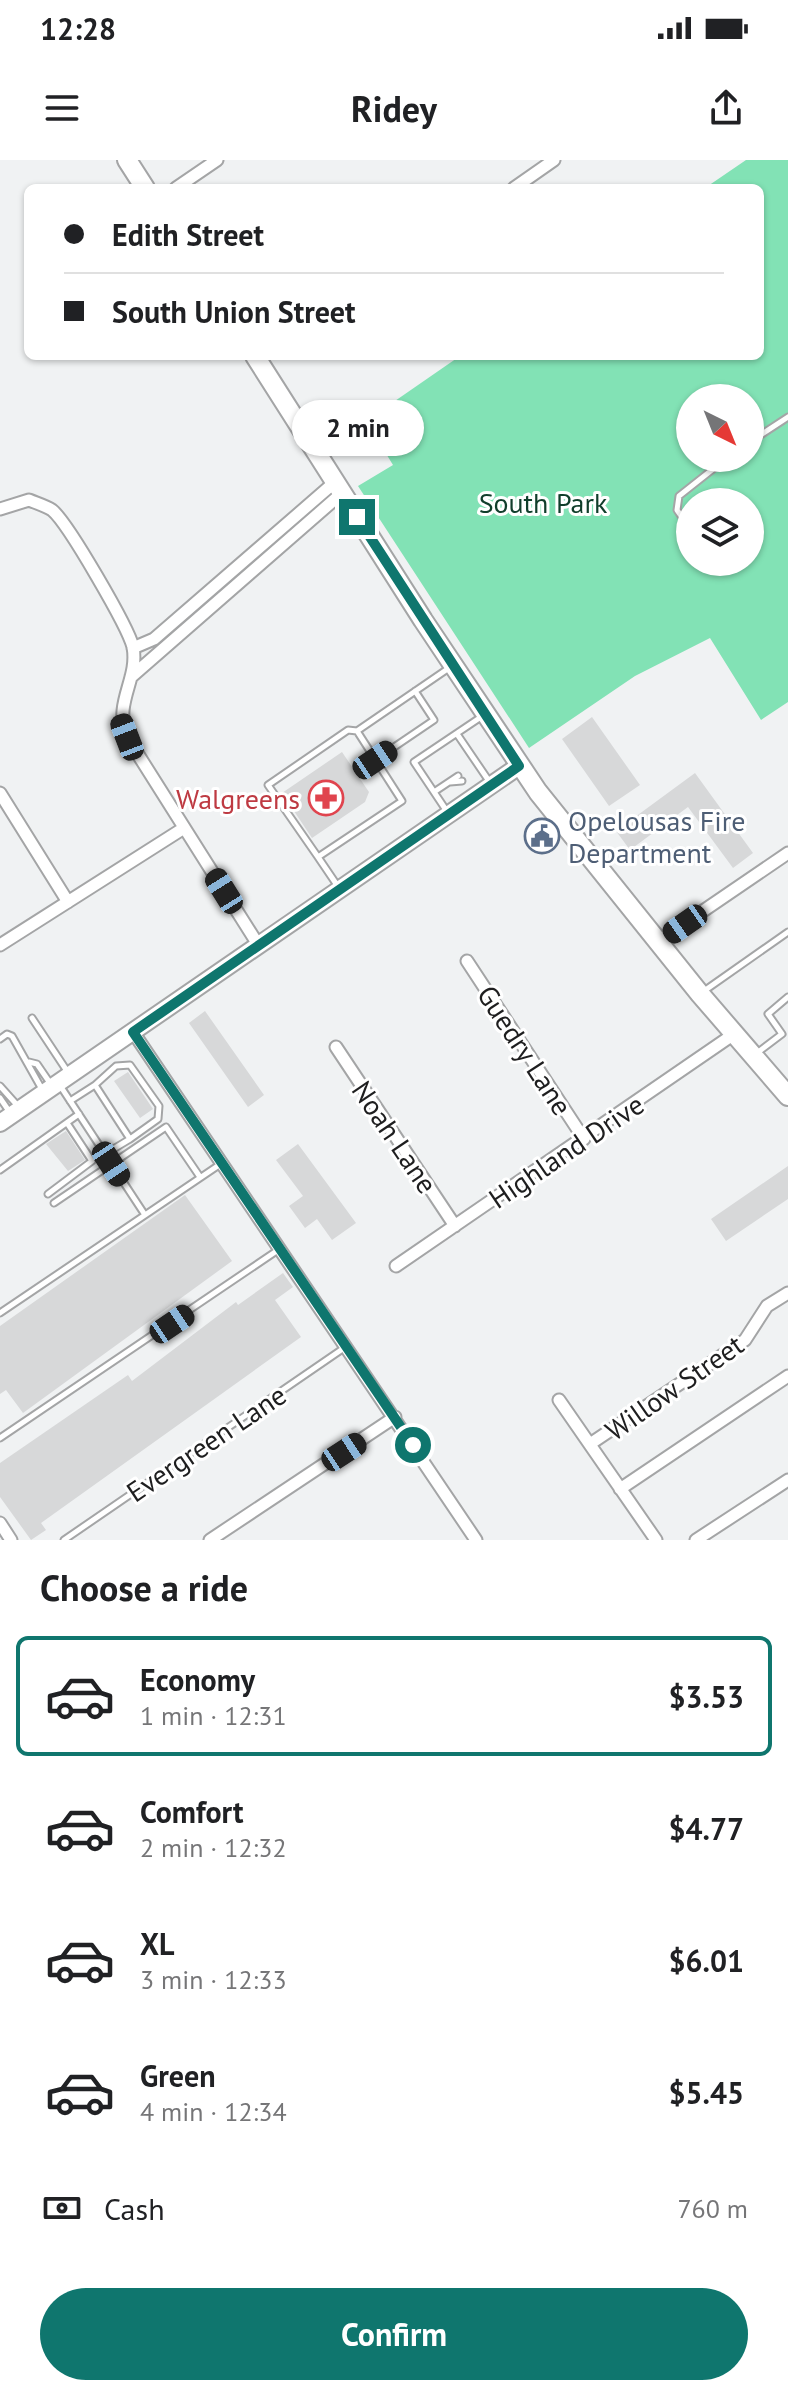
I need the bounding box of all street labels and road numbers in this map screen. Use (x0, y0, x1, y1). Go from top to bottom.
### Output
street label: Guedry Lane (469, 978, 581, 1122)
street label: Noah Lane (344, 1074, 446, 1200)
street label: Highland Drive (481, 1086, 651, 1216)
street label: Willow Street (598, 1325, 751, 1448)
street label: Evergreen Lane (119, 1376, 293, 1510)

